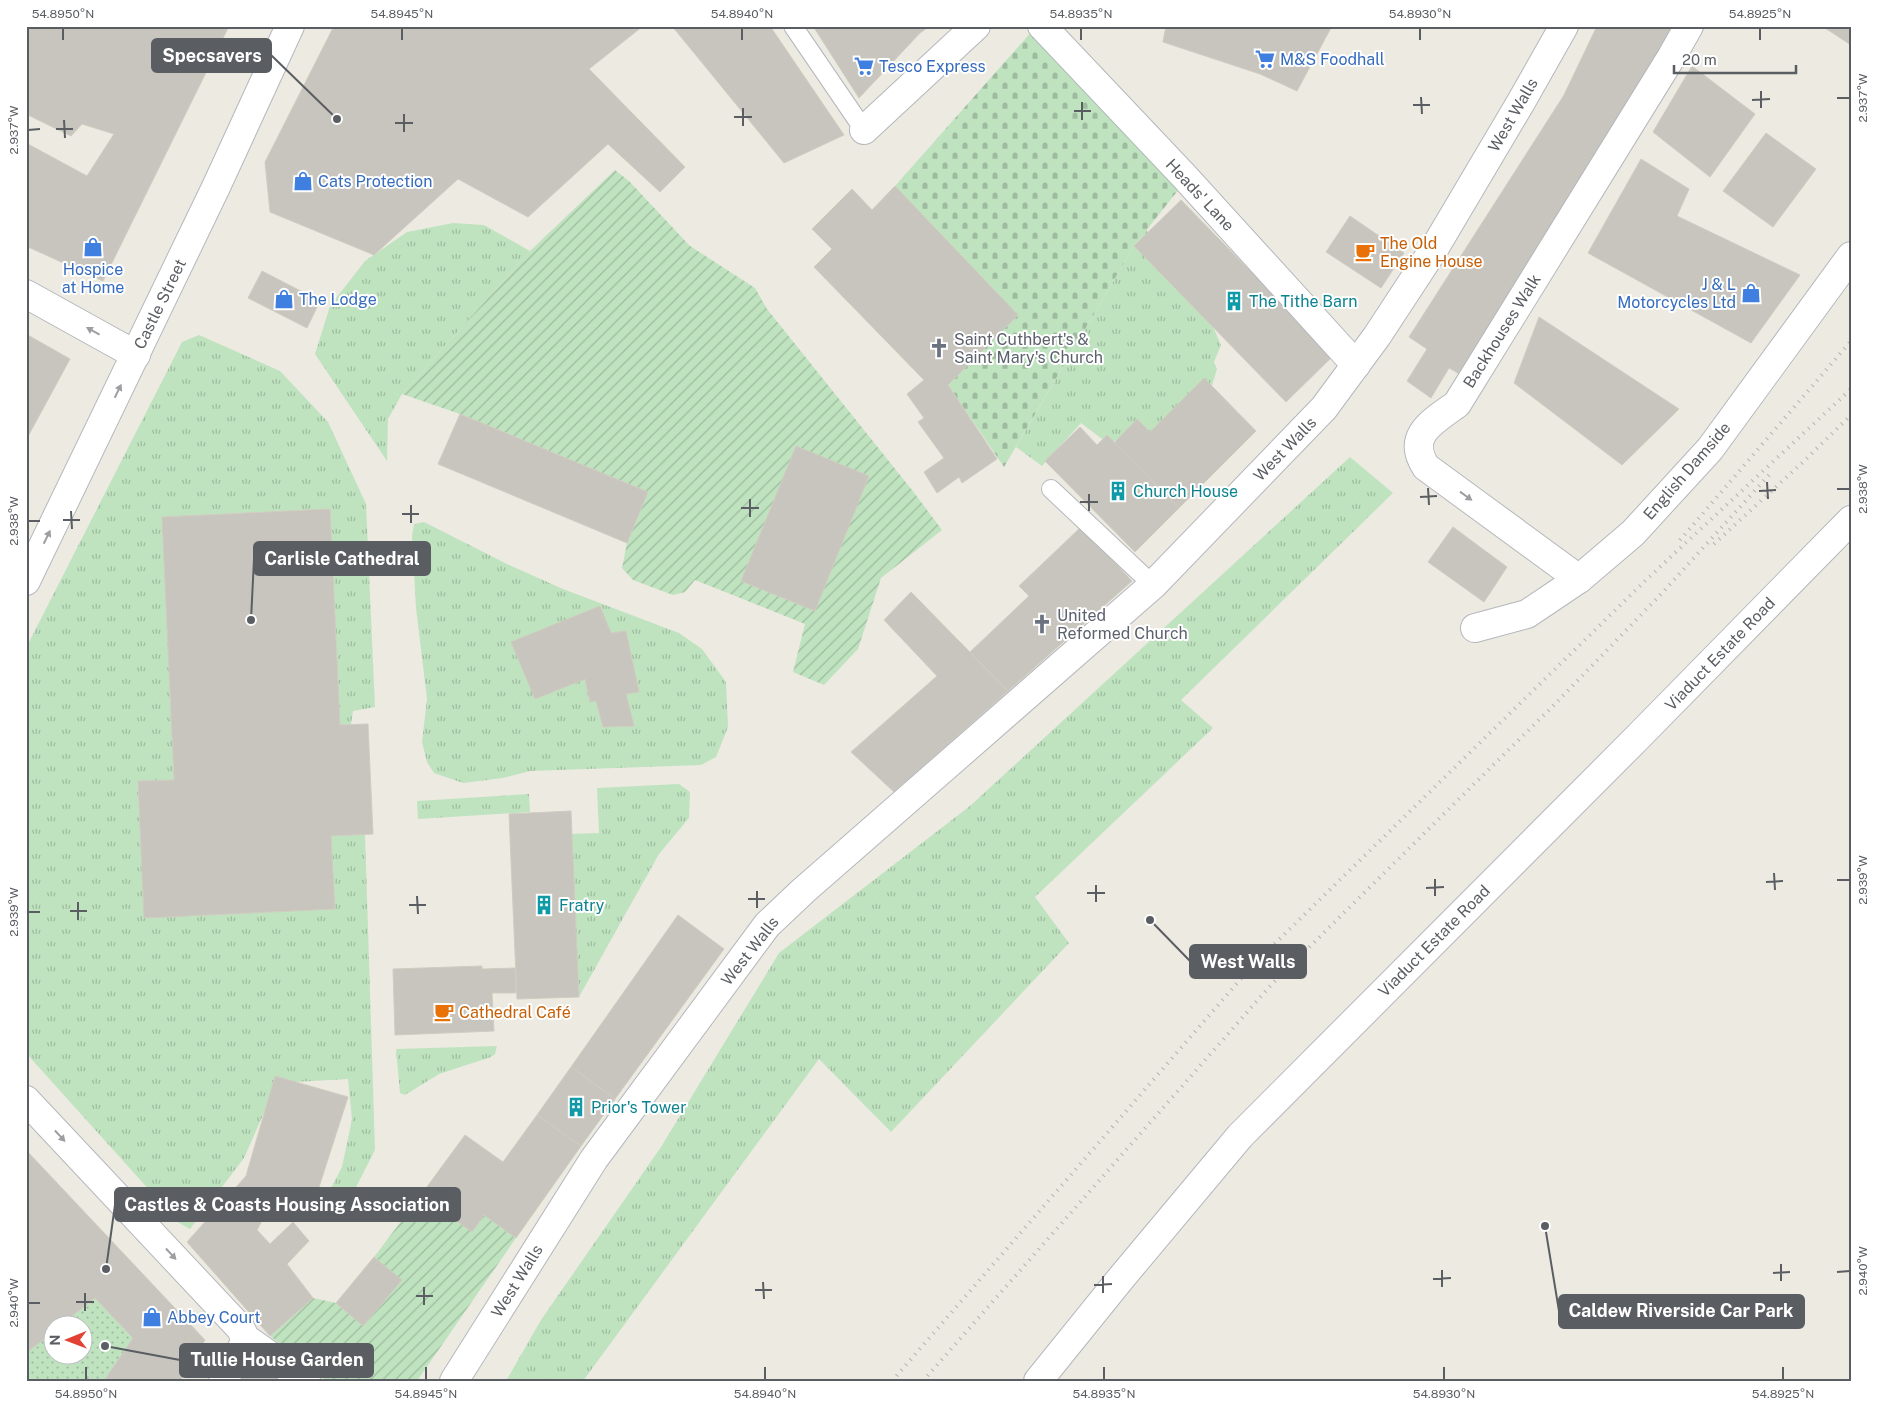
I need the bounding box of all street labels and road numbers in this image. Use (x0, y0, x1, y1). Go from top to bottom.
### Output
street label: West Walls (1484, 75, 1542, 155)
street label: Heads' Lane (1162, 155, 1238, 235)
street label: Castle Street (130, 256, 190, 352)
street label: Backhouses Walk (1459, 271, 1545, 391)
street label: West Walls (1250, 413, 1320, 485)
street label: English Damside (1639, 418, 1735, 524)
street label: Viaduct Estate Road (1661, 593, 1779, 715)
street label: Viaduct Estate Road (1374, 881, 1494, 1001)
street label: West Walls (717, 913, 783, 989)
street label: West Walls (487, 1241, 547, 1321)

